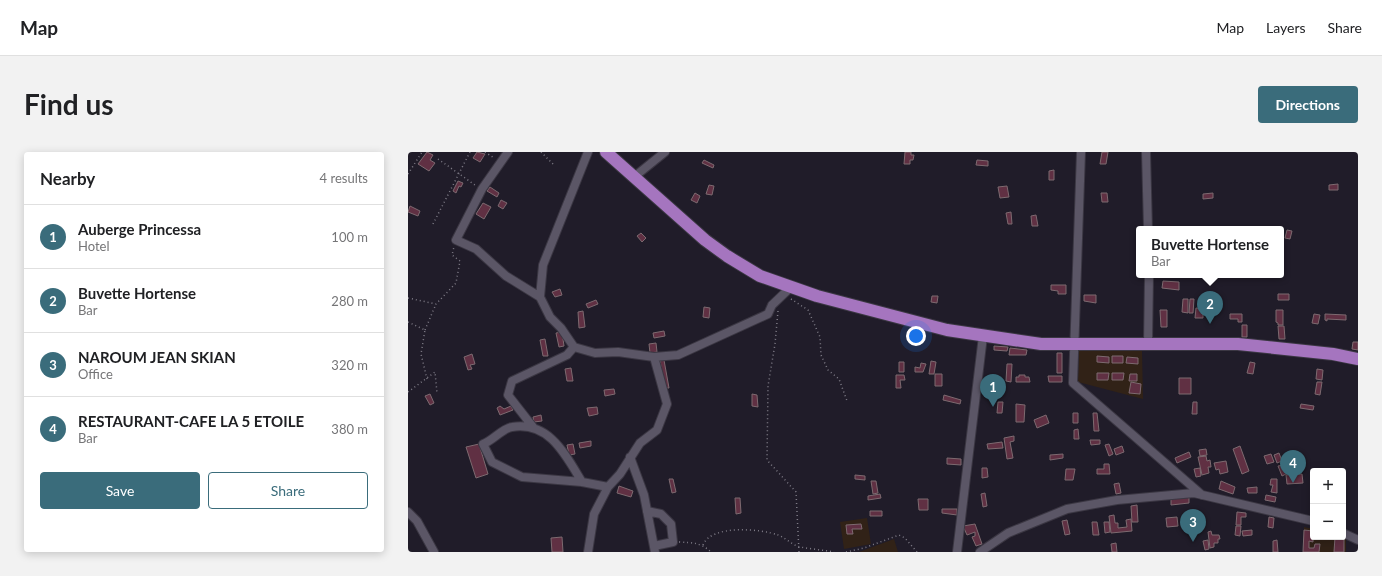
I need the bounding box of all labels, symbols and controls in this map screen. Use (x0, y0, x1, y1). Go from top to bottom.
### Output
text: Map (20, 16, 58, 39)
text: Map (1216, 19, 1244, 36)
text: Layers (1266, 19, 1306, 36)
text: Share (1328, 19, 1362, 36)
button: Directions (1258, 86, 1358, 123)
text: Find us (24, 87, 114, 121)
text: Nearby (40, 168, 95, 189)
text: 4 results (320, 170, 368, 186)
text: Auberge Princessa (78, 220, 201, 238)
popup (1136, 226, 1284, 278)
text: 1 (49, 229, 57, 245)
text: 100 m (331, 229, 368, 245)
text: Buvette Hortense (1151, 235, 1269, 253)
text: Hotel (78, 238, 110, 254)
text: Bar (1151, 253, 1170, 269)
text: Buvette Hortense (78, 284, 196, 302)
pin: 2 (1197, 291, 1223, 324)
text: 2 (49, 293, 57, 309)
text: 280 m (331, 293, 368, 309)
text: Bar (78, 302, 98, 318)
your location (906, 326, 926, 346)
text: NAROUM JEAN SKIAN (78, 348, 236, 366)
text: 3 (49, 357, 57, 373)
text: 320 m (331, 357, 368, 373)
text: Office (78, 366, 113, 382)
pin: 1 (980, 374, 1006, 407)
text: RESTAURANT-CAFE LA 5 ETOILE (78, 412, 304, 430)
text: 4 (49, 421, 57, 437)
text: 380 m (331, 421, 368, 437)
text: Bar (78, 430, 98, 446)
pin: 4 (1280, 450, 1306, 483)
map controls (1310, 468, 1346, 540)
button: + (1310, 468, 1346, 504)
button: Save (40, 472, 200, 509)
button: Share (208, 472, 368, 509)
button: − (1310, 504, 1346, 540)
pin: 3 (1180, 509, 1206, 542)

